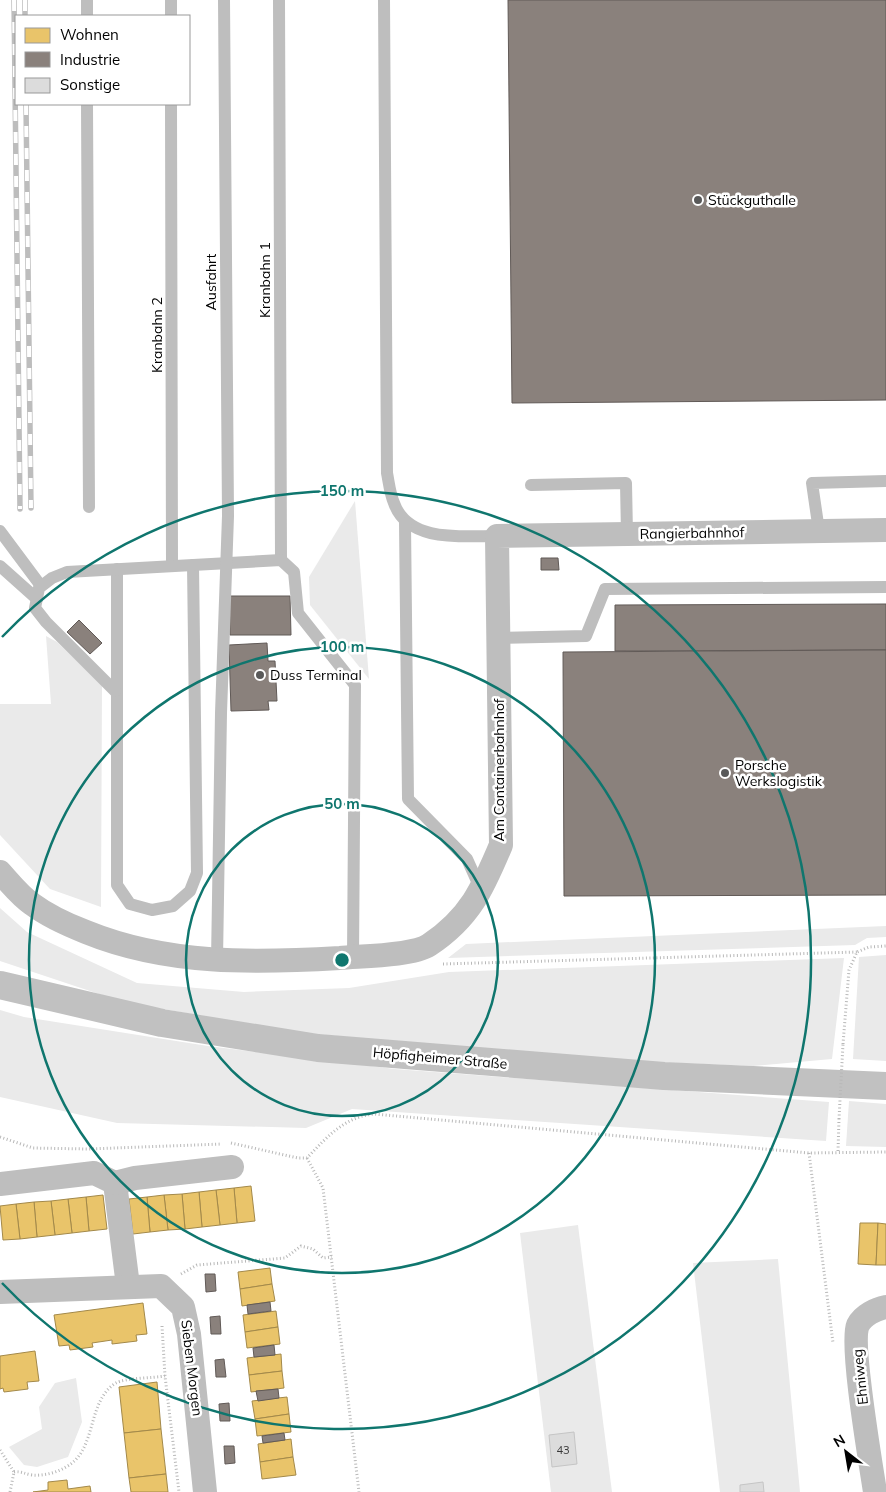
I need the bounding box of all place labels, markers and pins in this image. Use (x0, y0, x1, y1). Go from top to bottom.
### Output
place label: Stückguthalle (708, 191, 796, 209)
marker: Stückguthalle (692, 194, 704, 206)
place label: Duss Terminal (270, 666, 362, 684)
marker: Duss Terminal (254, 669, 266, 681)
place label: Porsche Werkslogistik (735, 756, 823, 790)
marker: Porsche Werkslogistik (719, 767, 731, 779)
centre of rings (333, 951, 351, 969)

